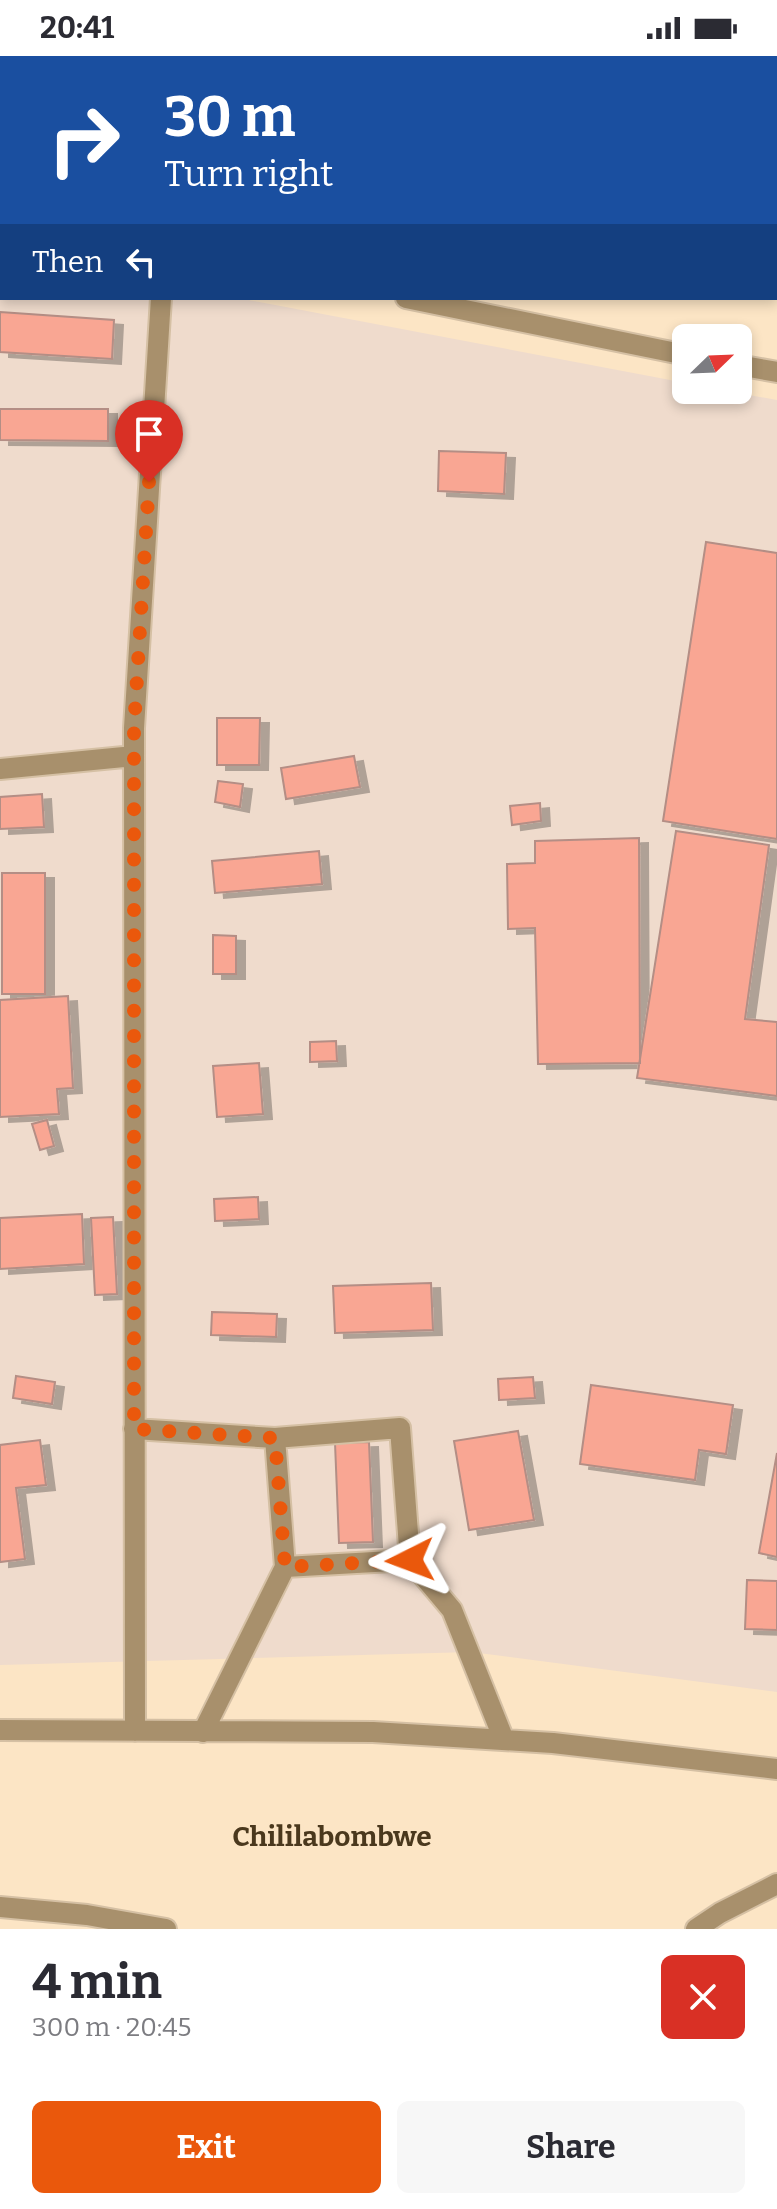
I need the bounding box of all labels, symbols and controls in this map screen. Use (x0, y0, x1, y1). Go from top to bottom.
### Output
text: 20:41 (40, 10, 114, 46)
text: 30 m (164, 84, 295, 151)
icon: right (32, 88, 136, 192)
text: Turn right (164, 152, 333, 196)
icon: left (119, 240, 163, 284)
text: Then (32, 244, 103, 280)
north arrow (672, 324, 752, 404)
map controls (672, 324, 752, 404)
pin (115, 400, 183, 482)
icon: arrive (127, 412, 171, 456)
position arrow (368, 1518, 452, 1602)
district label: Chililabombwe (232, 1820, 432, 1853)
text: 4 min (32, 1953, 162, 2011)
button: close (661, 1955, 745, 2039)
text: 300 m · 20:45 (32, 2012, 191, 2043)
button: Exit (32, 2101, 381, 2193)
button: Share (397, 2101, 745, 2193)

